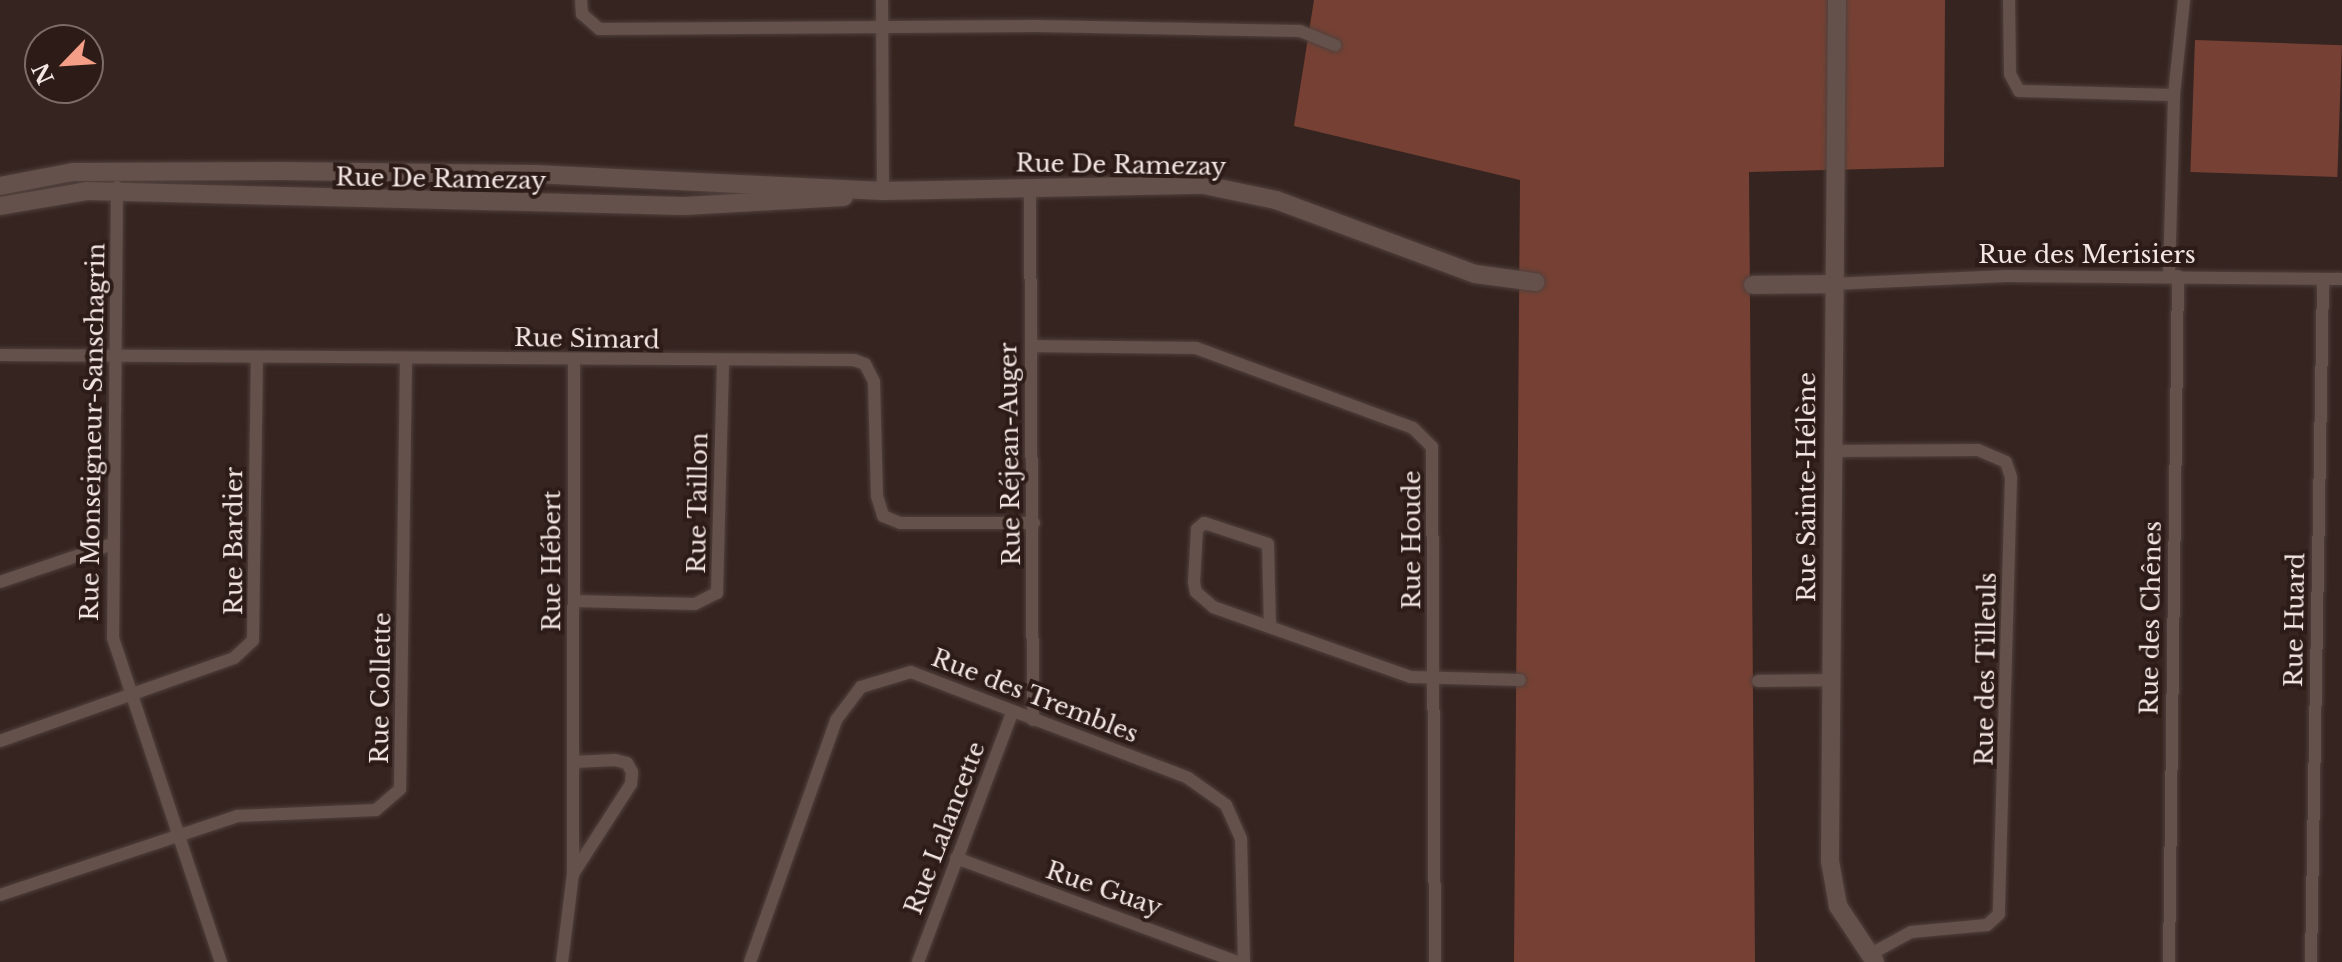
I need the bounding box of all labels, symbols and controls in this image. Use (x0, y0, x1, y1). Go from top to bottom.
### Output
north arrow (24, 24, 104, 104)
text: N (27, 58, 60, 89)
street label: Rue De Ramezay (1015, 149, 1227, 181)
street label: Rue De Ramezay (335, 163, 547, 195)
street label: Rue des Merisiers (1978, 241, 2196, 269)
street label: Rue Monseigneur-Sanschagrin (75, 243, 111, 621)
street label: Rue Simard (514, 323, 660, 355)
street label: Rue Réjean-Auger (994, 342, 1026, 566)
street label: Rue Sainte-Hélène (1793, 372, 1821, 602)
street label: Rue Taillon (682, 432, 714, 574)
street label: Rue Bardier (220, 467, 248, 615)
street label: Rue Houde (1398, 471, 1426, 609)
street label: Rue Hébert (538, 491, 566, 631)
street label: Rue des Chênes (2135, 521, 2167, 715)
street label: Rue Huard (2279, 553, 2311, 687)
street label: Rue des Tilleuls (1970, 572, 2002, 766)
street label: Rue Collette (365, 612, 397, 764)
street label: Rue des Trembles (927, 643, 1143, 749)
street label: Rue Lalancette (899, 738, 991, 918)
street label: Rue Guay (1042, 856, 1166, 922)

